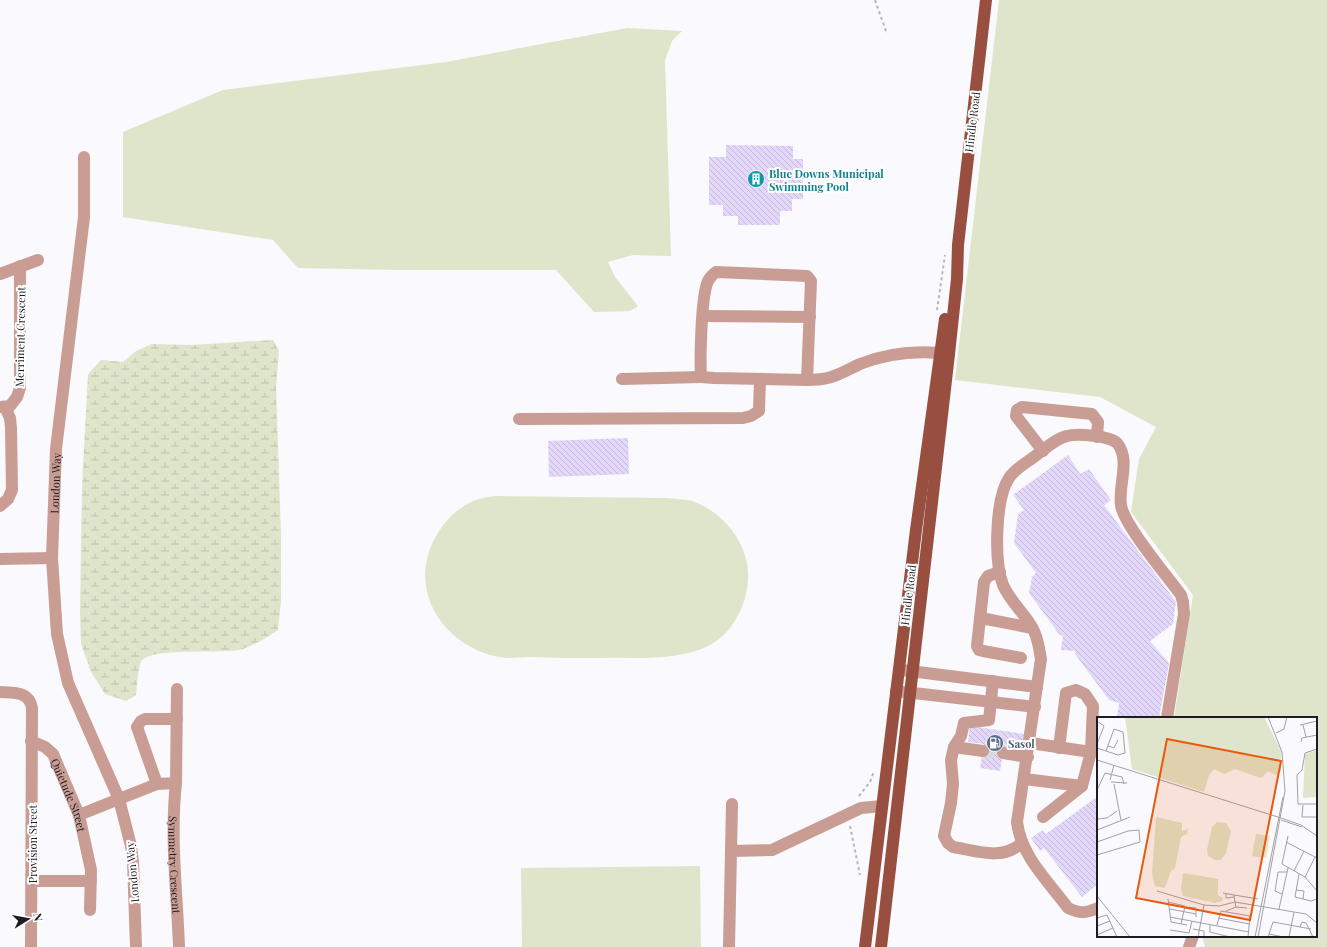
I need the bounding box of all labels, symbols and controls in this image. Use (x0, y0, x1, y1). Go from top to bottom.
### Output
street label: Hindle Road (961, 90, 983, 153)
place label: Blue Downs Municipal Swimming Pool (769, 166, 884, 194)
building icon: Blue Downs Municipal Swimming Pool (746, 169, 766, 189)
street label: Merriment Crescent (12, 287, 28, 387)
street label: London Way (46, 452, 63, 514)
street label: Hindle Road (897, 563, 919, 626)
inset map (1097, 717, 1317, 937)
fuel station icon: Sasol (985, 733, 1005, 753)
place label: Sasol (1008, 736, 1035, 751)
street label: Quietude Street (48, 756, 90, 833)
street label: Provision Street (25, 805, 40, 883)
street label: Symmetry Crescent (166, 816, 185, 914)
street label: London Way (122, 841, 142, 903)
north arrow (8, 899, 48, 939)
text: N (30, 912, 46, 922)

